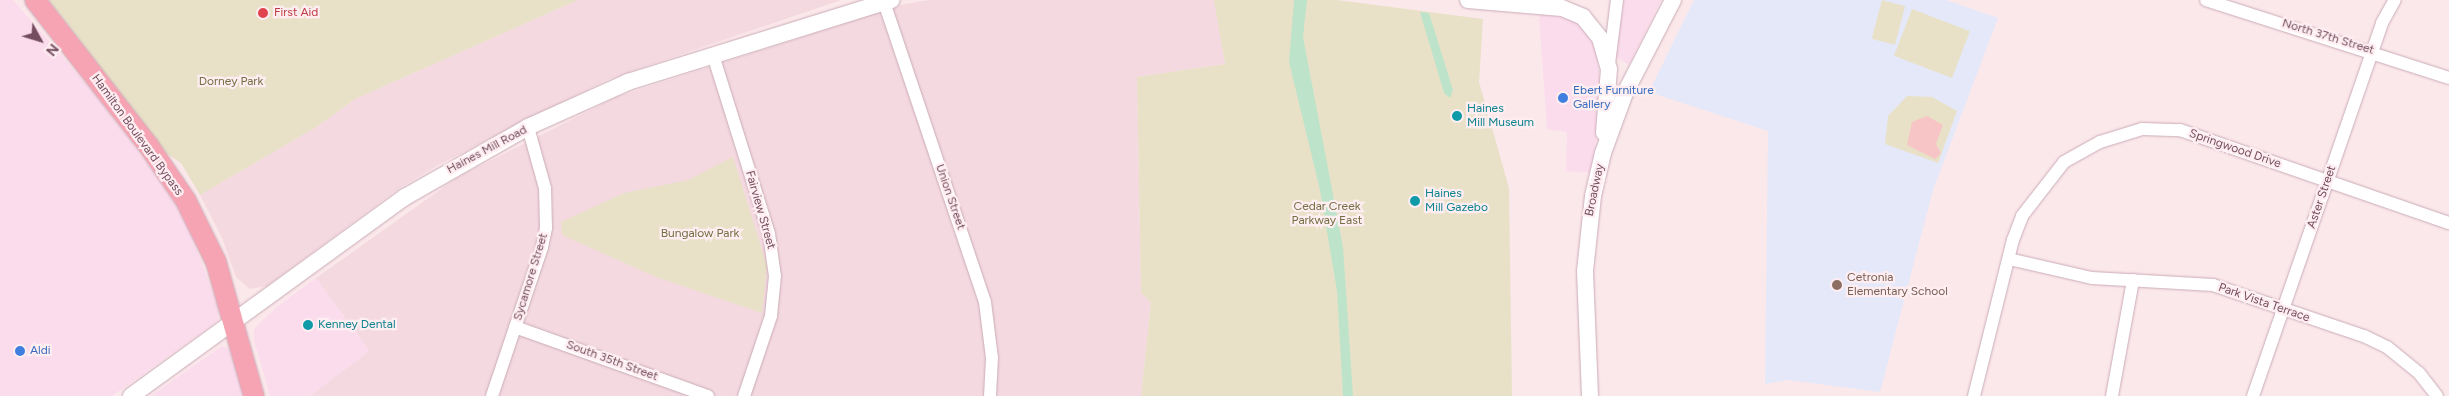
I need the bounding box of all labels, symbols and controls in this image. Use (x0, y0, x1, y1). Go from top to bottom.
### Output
marker: First Aid (256, 6, 270, 20)
place label: First Aid (274, 6, 318, 20)
north arrow (15, 15, 65, 65)
street label: North 37th Street (2280, 16, 2376, 58)
text: N (42, 40, 62, 59)
street label: Hamilton Boulevard Bypass (88, 72, 186, 198)
park label: Dorney Park (199, 75, 263, 89)
place label: Ebert Furniture Gallery (1573, 84, 1654, 112)
marker: Ebert Furniture Gallery (1557, 92, 1569, 104)
place label: Haines Mill Museum (1467, 102, 1534, 130)
marker: Haines Mill Museum (1451, 110, 1463, 122)
street label: Haines Mill Road (445, 123, 529, 177)
street label: Springwood Drive (2187, 127, 2283, 171)
street label: Union Street (932, 162, 968, 232)
street label: Broadway (1582, 163, 1608, 217)
street label: Aster Street (2305, 164, 2339, 230)
street label: Fairview Street (742, 169, 778, 251)
place label: Haines Mill Gazebo (1425, 187, 1488, 215)
marker: Haines Mill Gazebo (1409, 195, 1421, 207)
park label: Cedar Creek Parkway East (1292, 200, 1362, 228)
park label: Bungalow Park (661, 227, 739, 241)
street label: Sycamore Street (511, 232, 551, 322)
place label: Cetronia Elementary School (1847, 271, 1948, 299)
marker: Cetronia Elementary School (1831, 279, 1843, 291)
street label: Park Vista Terrace (2216, 281, 2312, 325)
place label: Kenney Dental (318, 318, 396, 332)
marker: Kenney Dental (302, 319, 314, 331)
street label: South 35th Street (564, 338, 660, 384)
place label: Aldi (30, 344, 51, 358)
marker: Aldi (14, 345, 26, 357)

